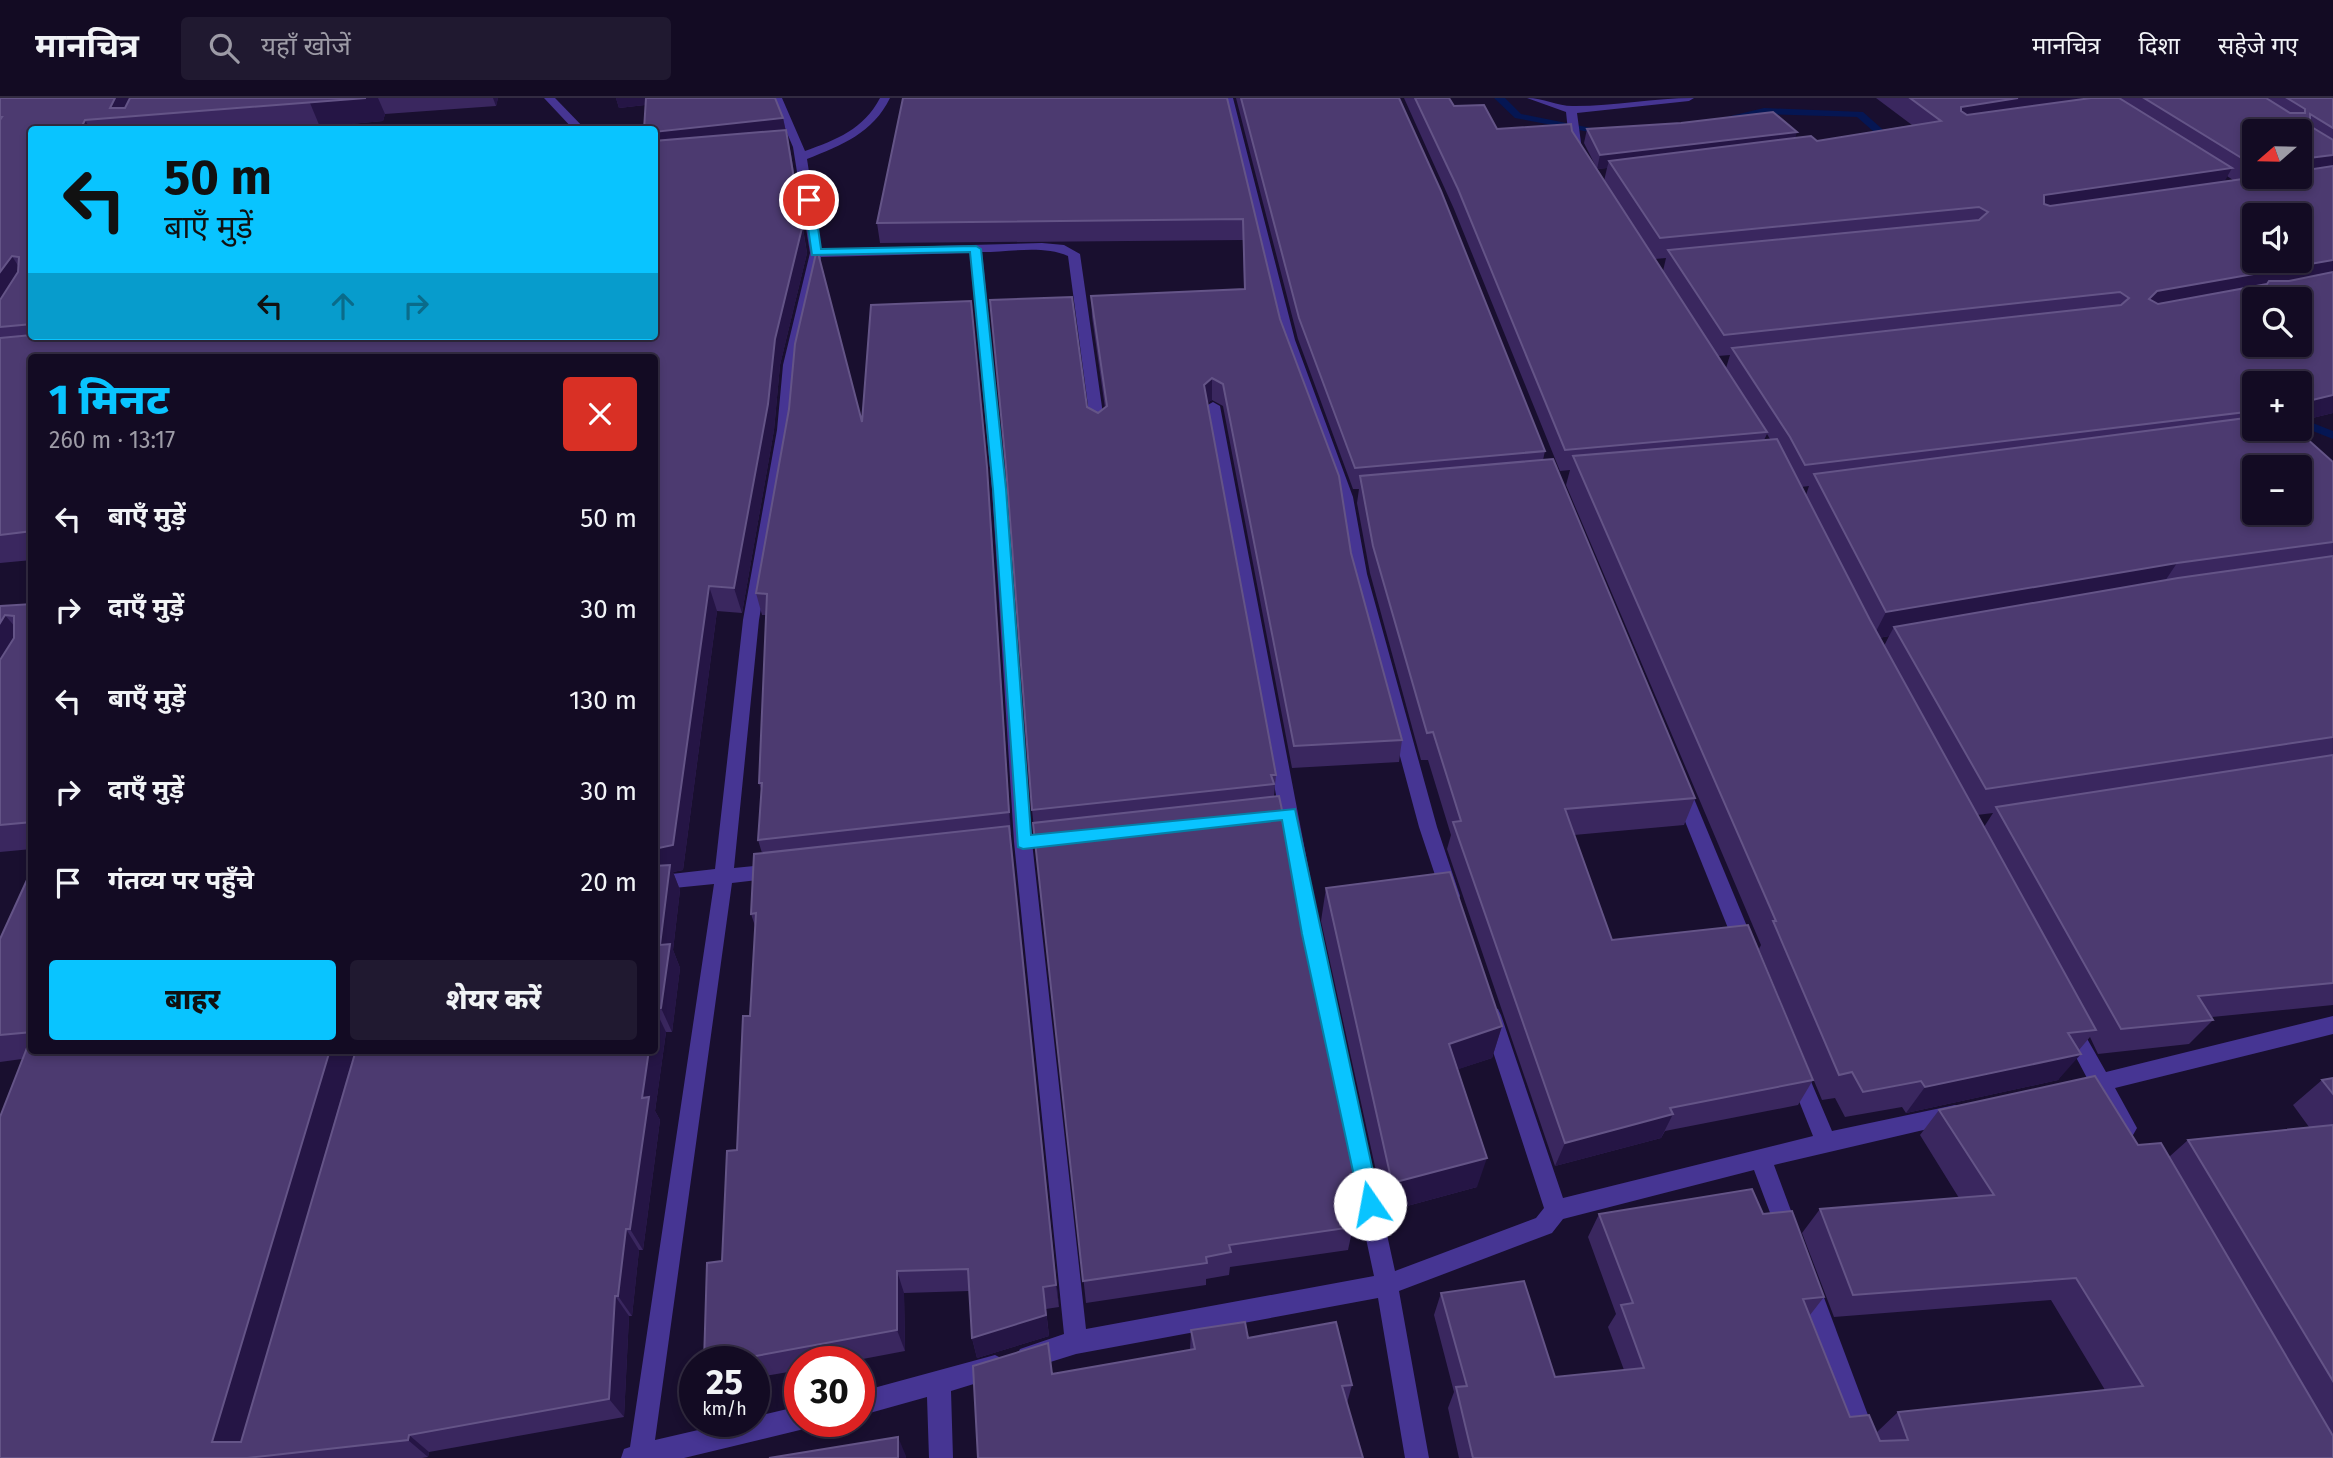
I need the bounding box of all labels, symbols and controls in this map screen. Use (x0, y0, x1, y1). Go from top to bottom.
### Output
search box (181, 17, 671, 80)
text: मानचित्र (35, 26, 139, 66)
icon: search (205, 29, 243, 67)
text: यहाँ खोजें (261, 31, 351, 62)
text: मानचित्र (2032, 32, 2101, 60)
text: दिशा (2139, 32, 2180, 60)
text: सहेजे गए (2218, 32, 2298, 60)
north arrow (2242, 119, 2312, 189)
map controls (2242, 119, 2312, 525)
text: 50 m (164, 148, 272, 207)
icon: left (49, 154, 140, 245)
pin (779, 170, 839, 230)
icon: arrive (790, 181, 828, 219)
button: sound (2242, 203, 2312, 273)
text: बाएँ मुड़ें (164, 208, 253, 246)
icon: left (251, 287, 289, 325)
icon: ahead (324, 287, 362, 325)
icon: right (397, 287, 435, 325)
button: search (2242, 287, 2312, 357)
button: + (2242, 371, 2312, 441)
text: 1 मिनट (49, 375, 169, 425)
button: close (563, 377, 637, 451)
text: 260 m · 13:17 (49, 426, 175, 454)
button: − (2242, 455, 2312, 525)
icon: left (49, 500, 87, 538)
text: बाएँ मुड़ें (108, 501, 185, 532)
text: 50 m (580, 503, 637, 534)
icon: right (49, 591, 87, 629)
text: दाएँ मुड़ें (108, 592, 184, 623)
text: 30 m (580, 594, 637, 625)
icon: left (49, 682, 87, 720)
text: बाएँ मुड़ें (108, 683, 185, 714)
text: 130 m (569, 685, 637, 716)
icon: right (49, 773, 87, 811)
text: दाएँ मुड़ें (108, 774, 184, 805)
text: 30 m (580, 776, 637, 807)
icon: arrive (49, 864, 87, 902)
text: गंतव्य पर पहुँचे (108, 865, 254, 896)
text: 20 m (580, 867, 637, 898)
button: बाहर (49, 960, 336, 1040)
button: शेयर करें (350, 960, 637, 1040)
position arrow (1333, 1167, 1407, 1241)
speed limit sign: 30 (784, 1346, 875, 1437)
text: 25 (706, 1361, 743, 1403)
text: km/h (702, 1398, 747, 1420)

